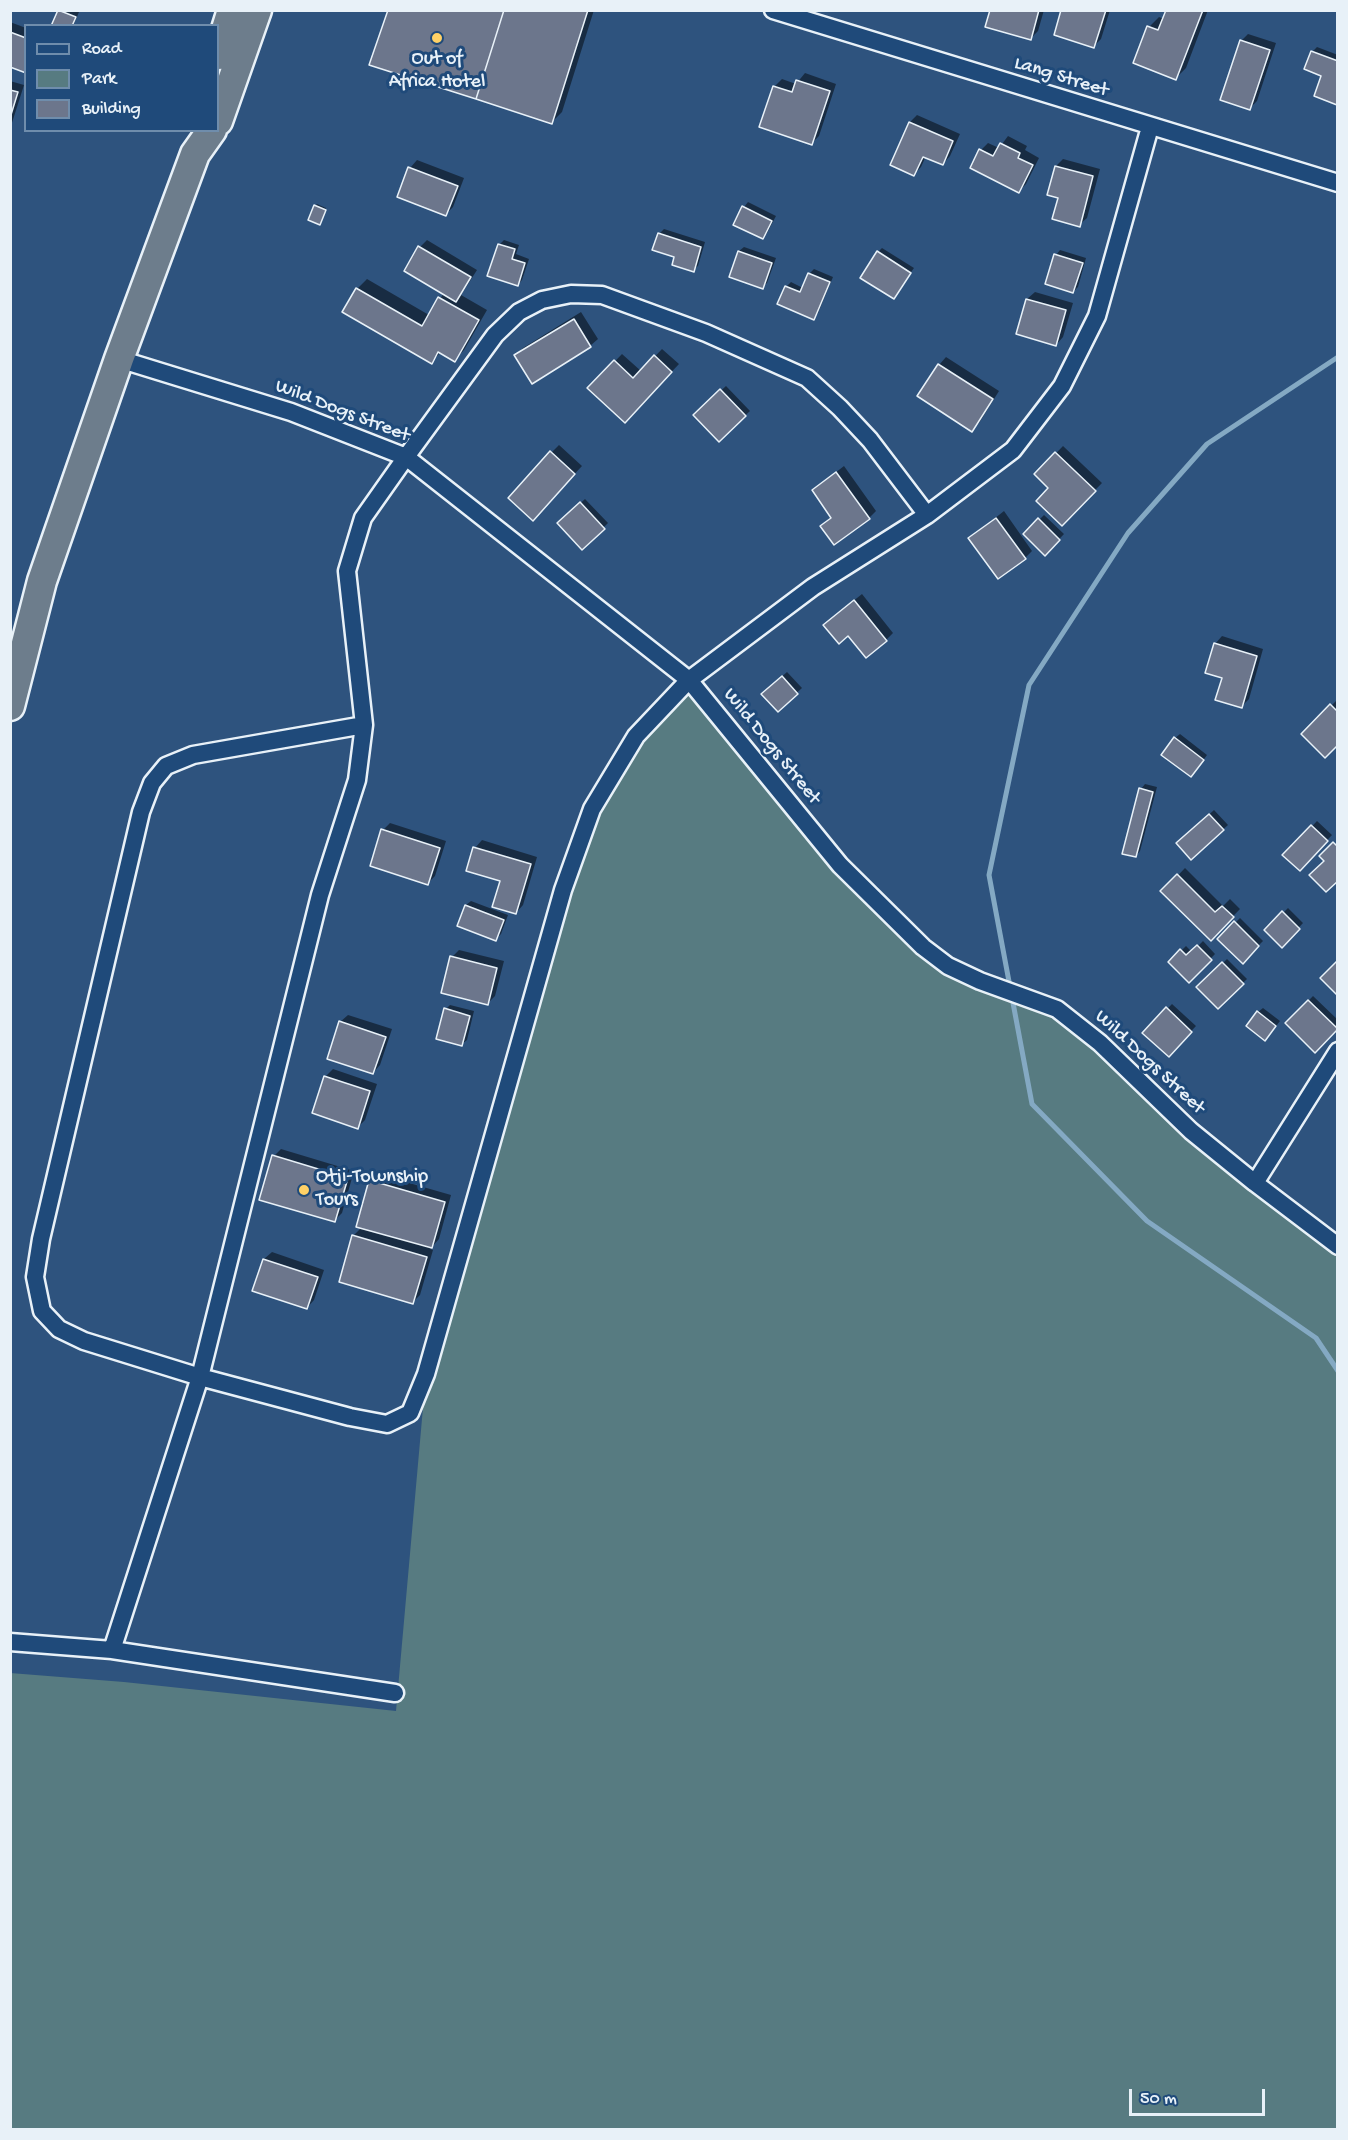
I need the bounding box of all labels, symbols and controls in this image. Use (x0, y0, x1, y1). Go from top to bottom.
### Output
legend (24, 24, 219, 132)
marker: Out of Africa Hotel (430, 31, 444, 45)
text: Road (82, 39, 121, 60)
place label: Out of Africa Hotel (389, 48, 485, 95)
street label: Lang Street (1011, 52, 1111, 104)
text: Park (82, 69, 116, 90)
text: Building (82, 99, 141, 120)
street label: Wild Dogs Street (271, 375, 413, 449)
street label: Wild Dogs Street (717, 684, 825, 810)
street label: Wild Dogs Street (1089, 1006, 1209, 1120)
place label: Otji-Township Tours (316, 1166, 428, 1213)
marker: Otji-Township Tours (297, 1183, 311, 1197)
scale bar (1132, 2077, 1268, 2115)
text: 50 m (1140, 2089, 1177, 2110)

